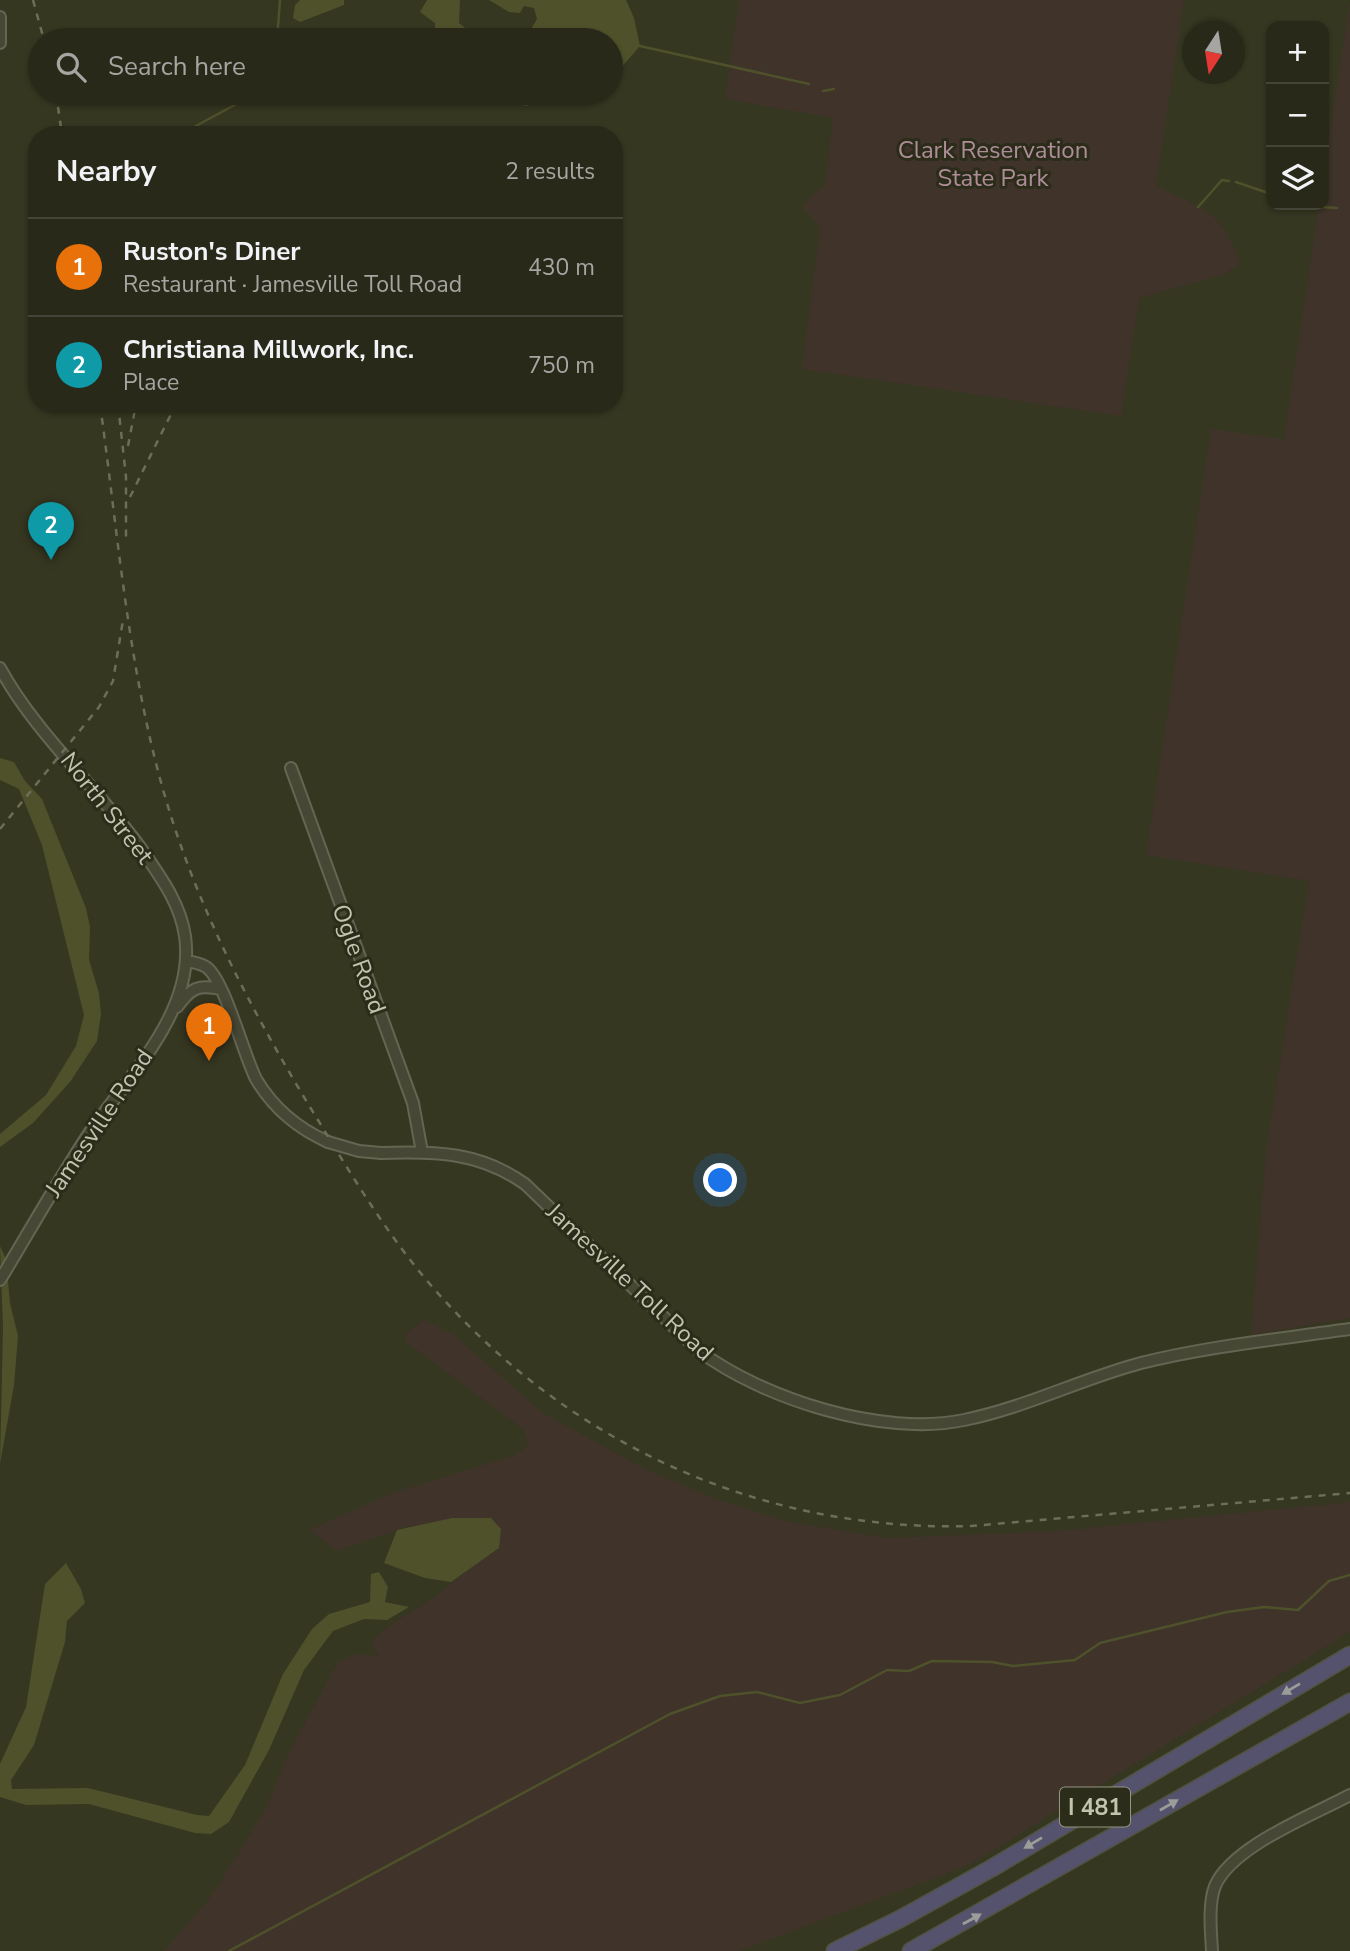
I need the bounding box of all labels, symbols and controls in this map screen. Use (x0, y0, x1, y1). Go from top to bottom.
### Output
north arrow (1182, 21, 1245, 84)
map controls (1266, 21, 1329, 210)
button: + (1266, 21, 1329, 84)
search box (28, 28, 623, 105)
icon: search (52, 48, 90, 86)
text: Search here (108, 49, 246, 84)
button: − (1266, 84, 1329, 147)
park label: Clark Reservation State Park (898, 134, 1088, 194)
button: layers (1266, 147, 1329, 210)
text: Nearby (56, 151, 156, 192)
text: 2 results (505, 156, 595, 187)
text: Ruston's Diner (123, 234, 300, 269)
text: 1 (72, 252, 86, 283)
text: 430 m (528, 252, 595, 283)
text: Restaurant · Jamesville Toll Road (123, 269, 462, 300)
text: Christiana Millwork, Inc. (123, 332, 414, 367)
text: 2 (72, 350, 86, 381)
text: 750 m (528, 350, 595, 381)
text: Place (123, 367, 179, 398)
pin: 2 (28, 502, 74, 560)
street label: North Street (53, 745, 161, 871)
street label: Ogle Road (324, 900, 394, 1018)
pin: 1 (186, 1003, 232, 1061)
street label: Jamesville Road (37, 1043, 160, 1204)
your location (703, 1163, 737, 1197)
street label: Jamesville Toll Road (539, 1195, 721, 1368)
one-way arrow (1282, 1683, 1301, 1696)
road number: I 481 (1060, 1788, 1130, 1826)
one-way arrow (1159, 1799, 1178, 1811)
one-way arrow (1023, 1837, 1042, 1850)
one-way arrow (962, 1913, 981, 1925)

